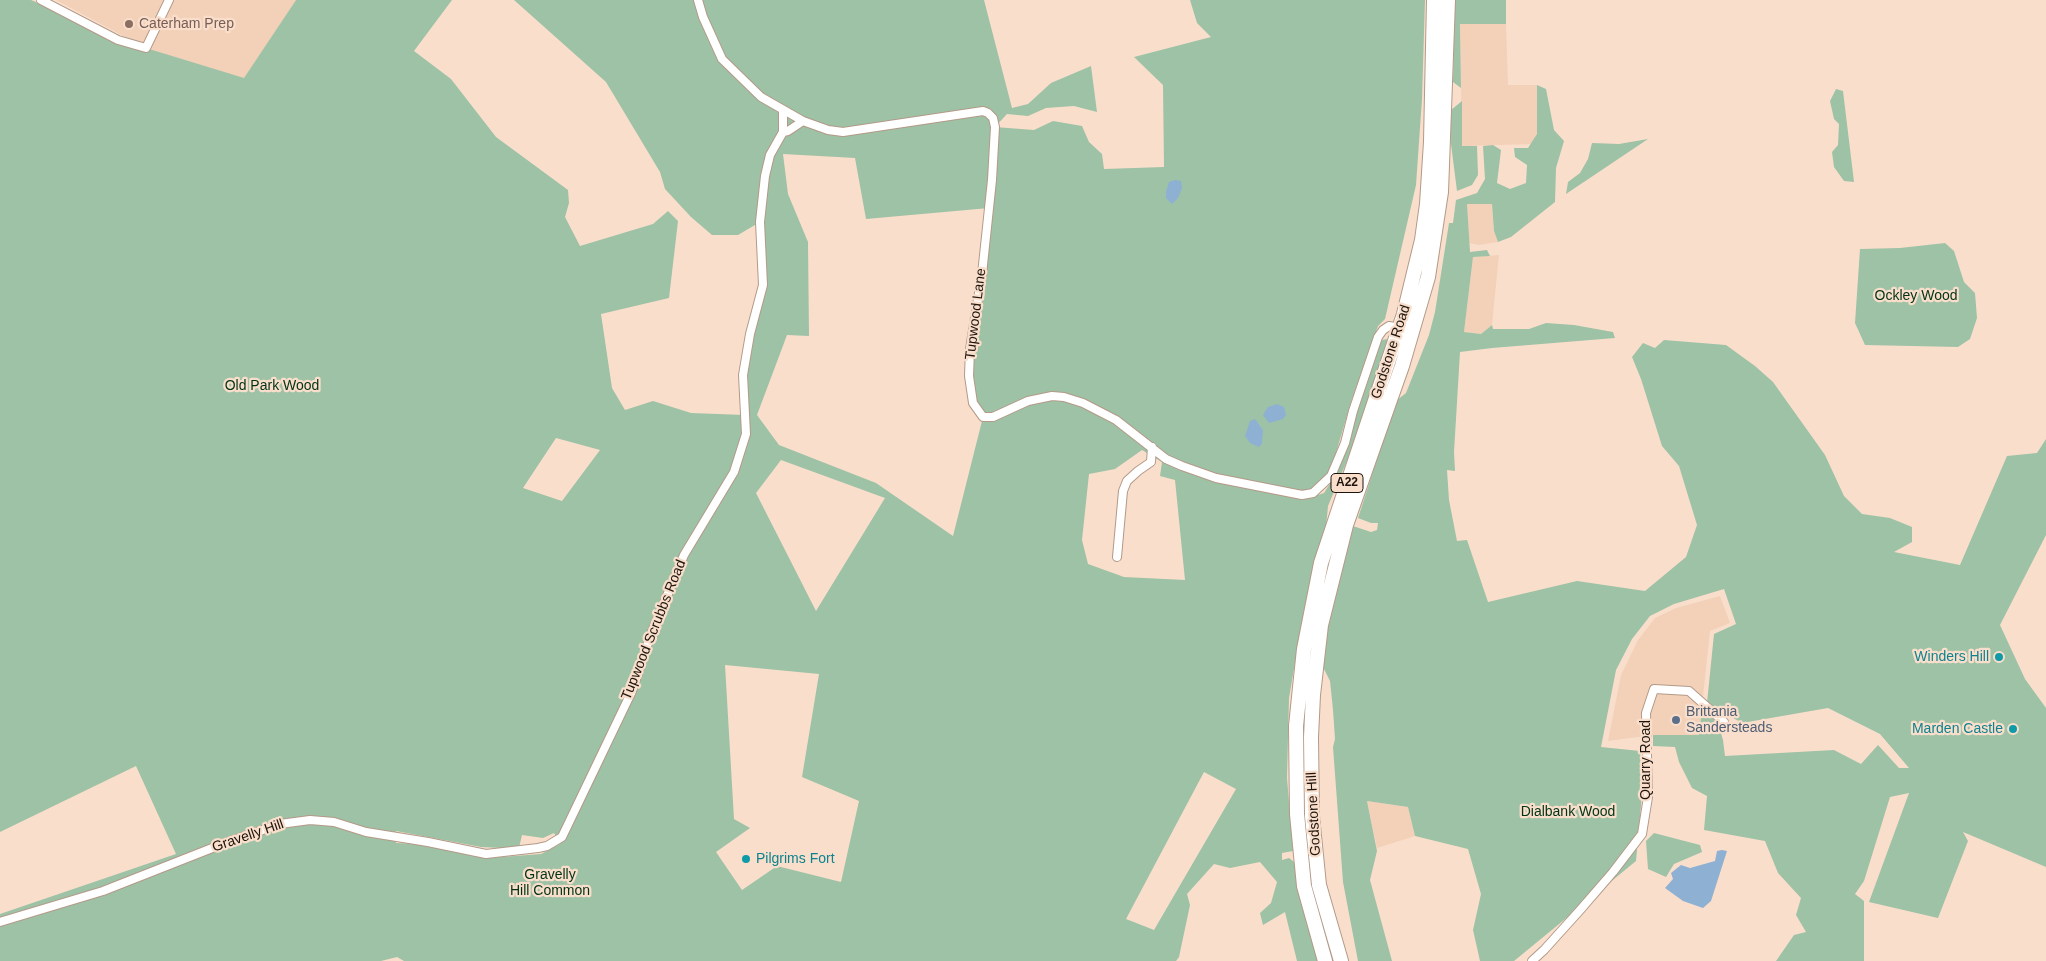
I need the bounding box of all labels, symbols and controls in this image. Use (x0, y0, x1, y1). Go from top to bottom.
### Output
place label: Caterham Prep (139, 16, 234, 32)
marker: Caterham Prep (123, 18, 135, 30)
street label: Tupwood Lane (962, 267, 990, 361)
park label: Ockley Wood (1875, 288, 1957, 304)
street label: Godstone Road (1368, 303, 1414, 401)
park label: Old Park Wood (225, 378, 319, 394)
road number: A22 (1331, 473, 1363, 492)
street label: Tupwood Scrubbs Road (618, 557, 690, 703)
place label: Winders Hill (1914, 649, 1989, 665)
marker: Winders Hill (1993, 651, 2005, 663)
place label: Brittania Sandersteads (1686, 704, 1772, 736)
marker: Brittania Sandersteads (1670, 714, 1682, 726)
street label: Quarry Road (1638, 720, 1654, 800)
place label: Marden Castle (1912, 721, 2003, 737)
marker: Marden Castle (2007, 723, 2019, 735)
street label: Godstone Hill (1303, 772, 1325, 856)
park label: Dialbank Wood (1521, 804, 1615, 820)
street label: Gravelly Hill (210, 816, 286, 856)
place label: Pilgrims Fort (756, 851, 835, 867)
marker: Pilgrims Fort (740, 853, 752, 865)
park label: Gravelly Hill Common (510, 867, 590, 900)

